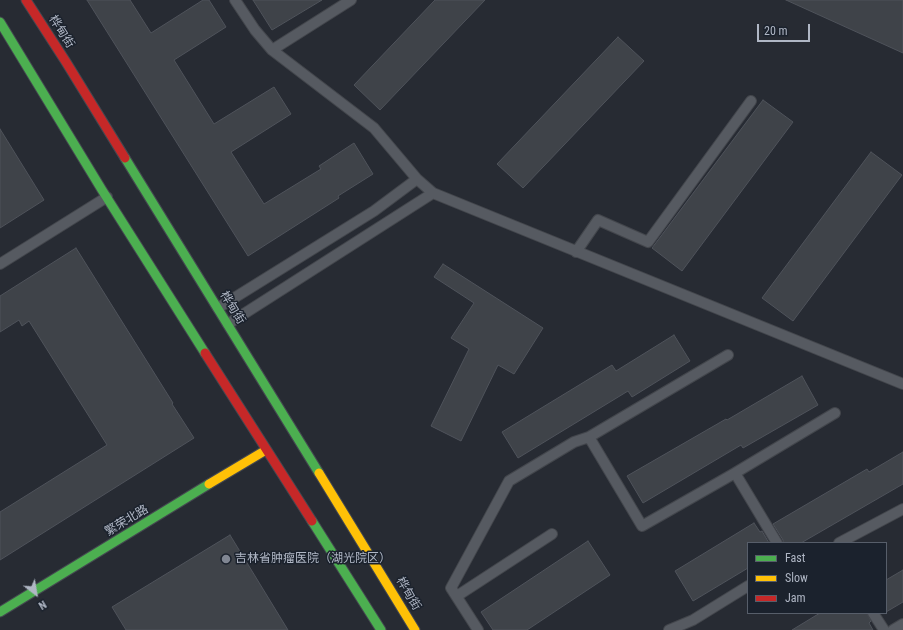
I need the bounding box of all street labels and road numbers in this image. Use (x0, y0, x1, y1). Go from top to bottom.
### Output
street label: 桦甸街 (45, 13, 77, 51)
street label: 桦甸街 (216, 289, 248, 327)
street label: 繁荣北路 (103, 502, 151, 540)
street label: 桦甸街 (393, 575, 423, 613)

